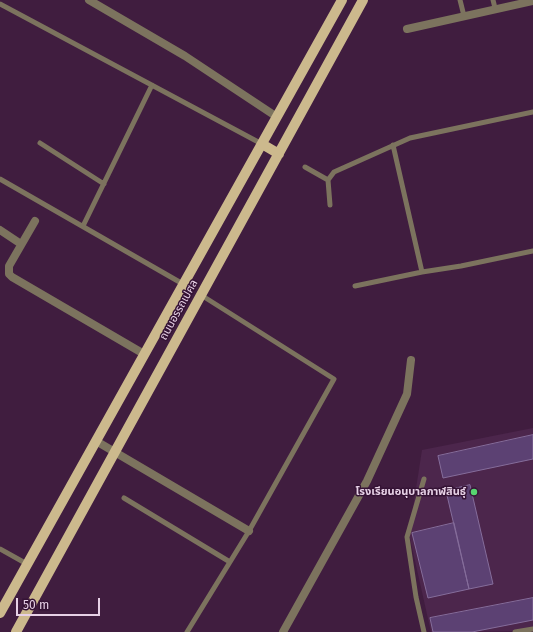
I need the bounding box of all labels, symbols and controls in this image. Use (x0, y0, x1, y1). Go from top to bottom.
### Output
street label: ถนนอรรถเปศล (157, 278, 201, 342)
place label: โรงเรียนอนุบาลกาฬสินธุ์ (356, 485, 466, 499)
marker: โรงเรียนอนุบาลกาฬสินธุ์ (469, 487, 479, 497)
scale bar (18, 590, 102, 616)
text: 50 m (23, 598, 49, 612)

